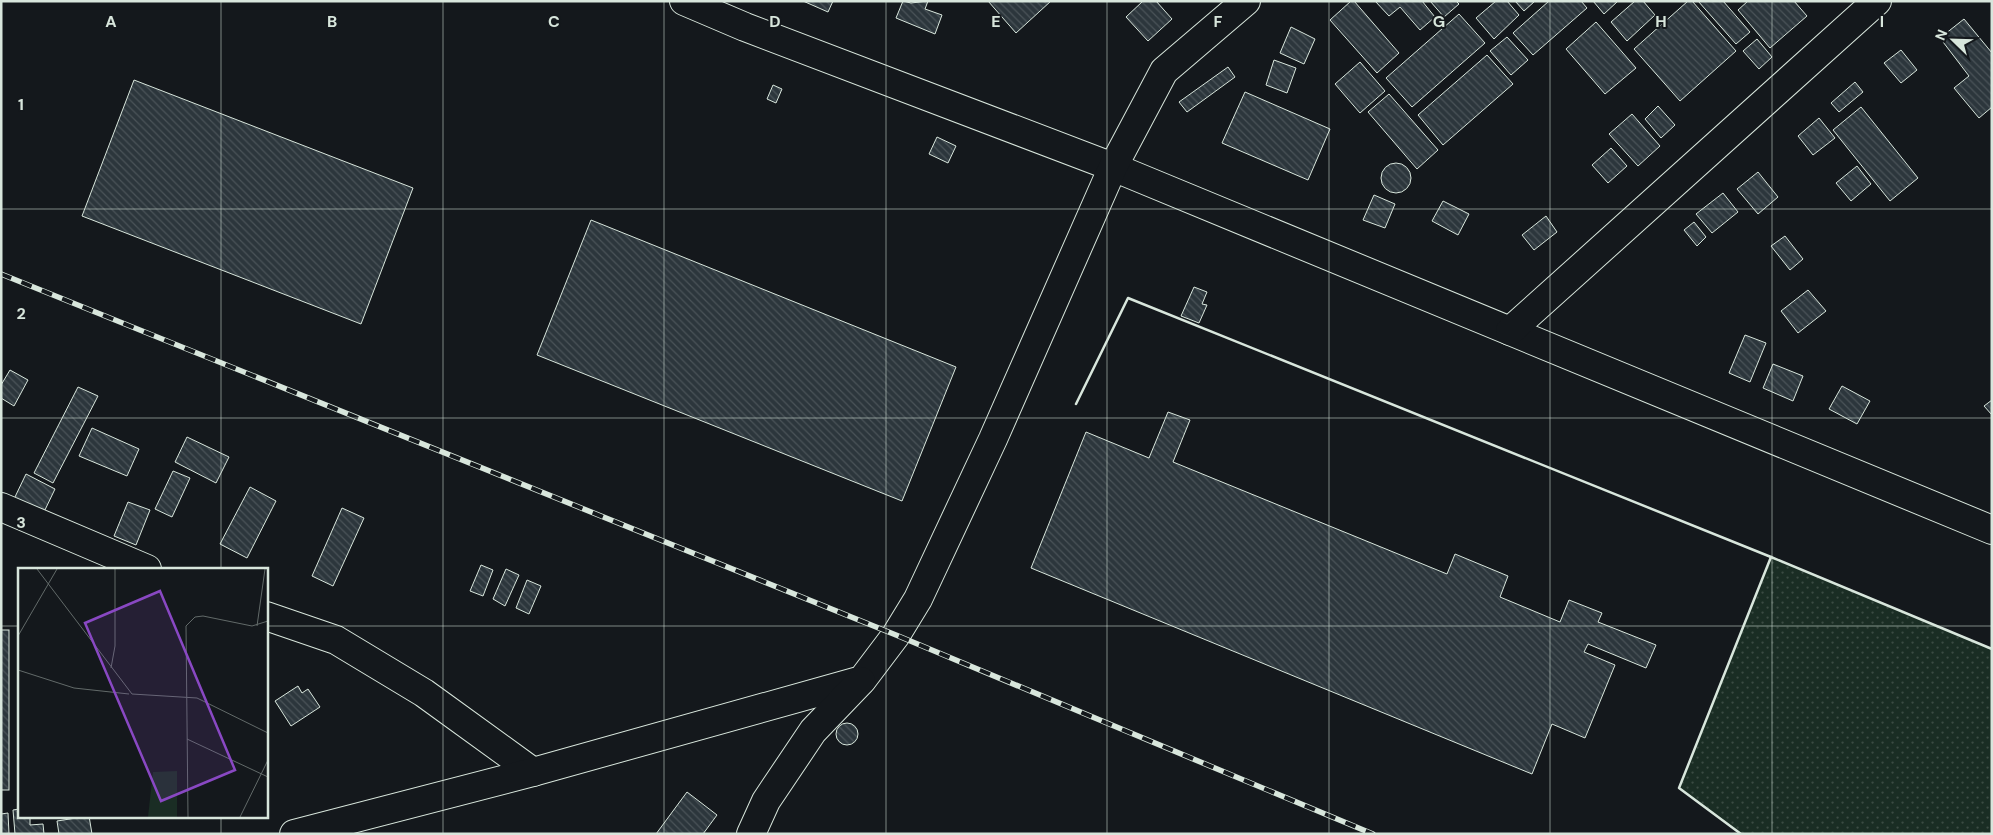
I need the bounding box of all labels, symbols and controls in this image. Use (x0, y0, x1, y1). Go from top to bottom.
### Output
text: A (105, 11, 117, 32)
text: B (327, 11, 337, 32)
text: C (548, 11, 560, 32)
text: D (769, 11, 781, 32)
text: E (991, 11, 1001, 32)
text: F (1214, 11, 1223, 32)
text: G (1433, 11, 1445, 32)
text: H (1655, 11, 1667, 32)
text: I (1880, 11, 1884, 32)
north arrow (1928, 15, 1978, 65)
text: N (1931, 27, 1951, 43)
text: 1 (18, 94, 24, 115)
text: 2 (16, 303, 26, 324)
text: 3 (16, 512, 26, 533)
inset map (18, 568, 268, 818)

